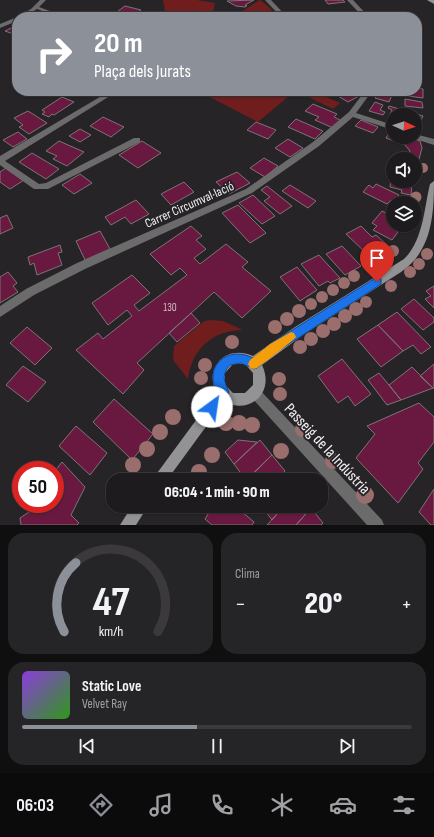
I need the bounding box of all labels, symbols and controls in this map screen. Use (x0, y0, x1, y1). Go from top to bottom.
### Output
text: 20 m (94, 27, 143, 60)
icon: right (28, 28, 80, 80)
text: Plaça dels Jurats (94, 61, 191, 82)
north arrow (386, 108, 422, 144)
map controls (386, 108, 422, 232)
button: sound (386, 152, 422, 188)
street label: Carrer Circumval·lació (142, 178, 236, 232)
button: layers (386, 196, 422, 232)
pin (360, 241, 394, 282)
icon: arrive (366, 247, 388, 269)
house number: 130 (163, 301, 177, 314)
position arrow (191, 386, 233, 428)
street label: Passeig de la Indústria (280, 400, 374, 498)
speed limit sign: 50 (12, 461, 64, 513)
text: 06:04 · 1 min · 90 m (164, 483, 270, 502)
text: Clima (235, 566, 260, 582)
text: 47 (92, 577, 130, 626)
text: 20° (305, 586, 342, 622)
text: − (235, 591, 246, 618)
text: + (401, 591, 412, 618)
text: km/h (98, 622, 123, 639)
text: Static Love (82, 677, 141, 696)
text: Velvet Ray (82, 696, 127, 712)
icon: previous (76, 735, 98, 757)
icon: pause (206, 735, 228, 757)
icon: next (336, 735, 358, 757)
icon: directions (87, 791, 115, 819)
icon: music (147, 791, 175, 819)
icon: phone (208, 791, 236, 819)
icon: climate (268, 791, 296, 819)
icon: car (329, 791, 357, 819)
icon: filters (390, 791, 418, 819)
text: 06:03 (16, 795, 54, 816)

